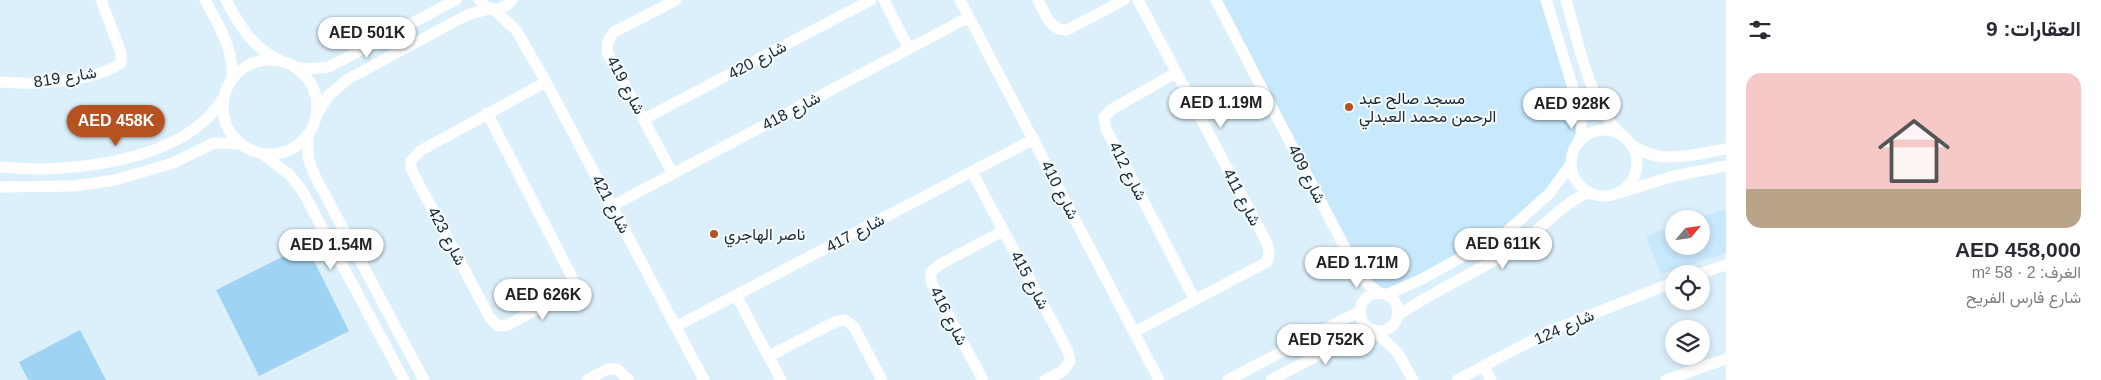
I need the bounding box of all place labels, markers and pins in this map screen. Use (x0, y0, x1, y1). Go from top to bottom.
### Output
pin: AED 501K (315, 17, 419, 59)
pin: AED 1.19M (1164, 86, 1278, 129)
pin: AED 928K (1520, 88, 1624, 130)
place label: مسجد صالح عبد الرحمن محمد العبدلي (1359, 90, 1496, 130)
marker: مسجد صالح عبد الرحمن محمد العبدلي (1343, 101, 1355, 113)
pin: AED 458K (64, 104, 168, 147)
place label: ناصر الهاجري (724, 226, 805, 248)
pin: AED 1.54M (274, 228, 388, 271)
marker: ناصر الهاجري (708, 228, 720, 240)
pin: AED 611K (1451, 228, 1555, 270)
pin: AED 1.71M (1300, 246, 1414, 289)
pin: AED 626K (491, 278, 595, 321)
pin: AED 752K (1274, 324, 1378, 366)

